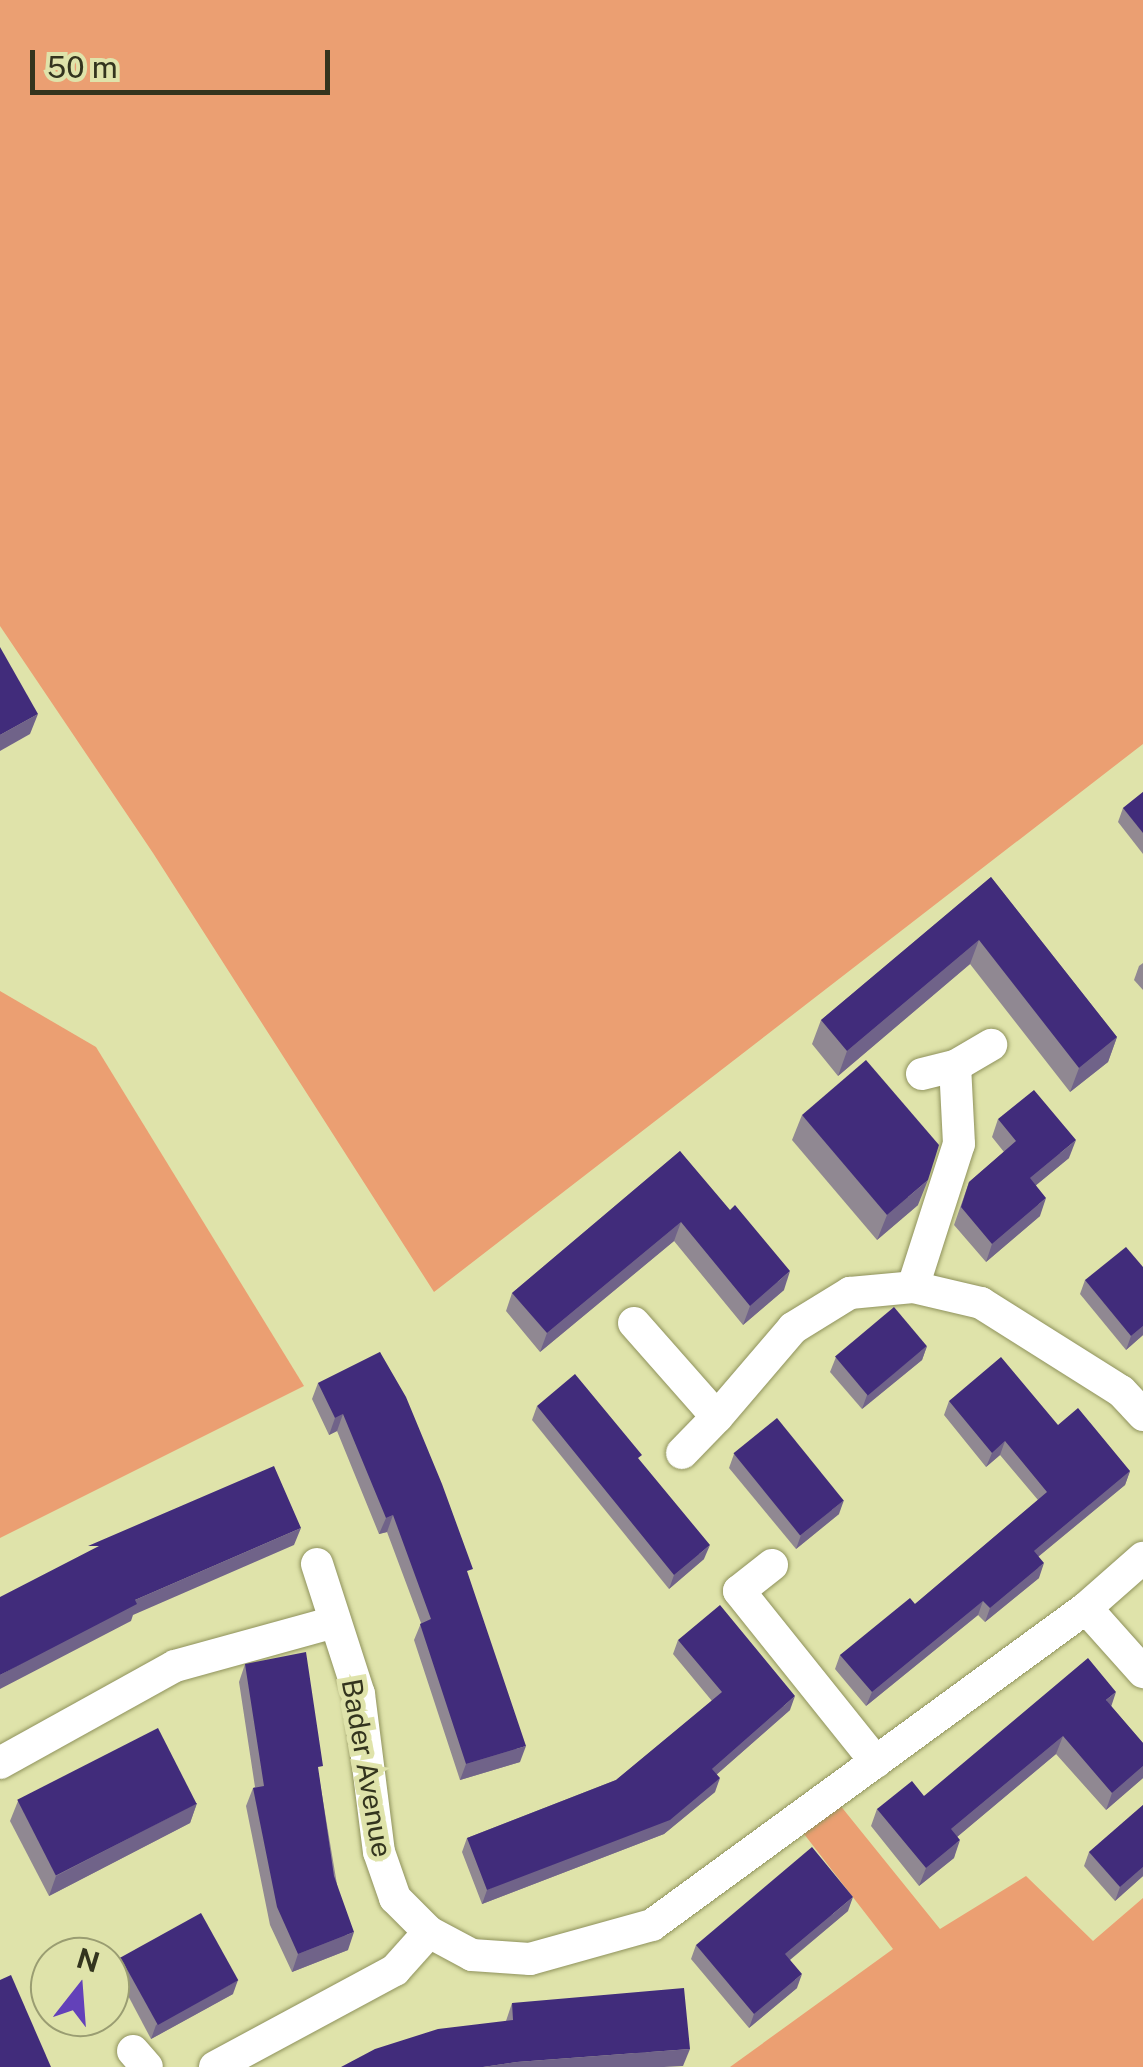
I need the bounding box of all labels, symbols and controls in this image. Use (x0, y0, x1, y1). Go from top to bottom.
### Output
scale bar (35, 30, 335, 92)
text: 50 m (47, 49, 118, 85)
street label: Bader Avenue (335, 1676, 399, 1860)
north arrow (30, 1937, 130, 2037)
text: N (73, 1941, 104, 1979)

